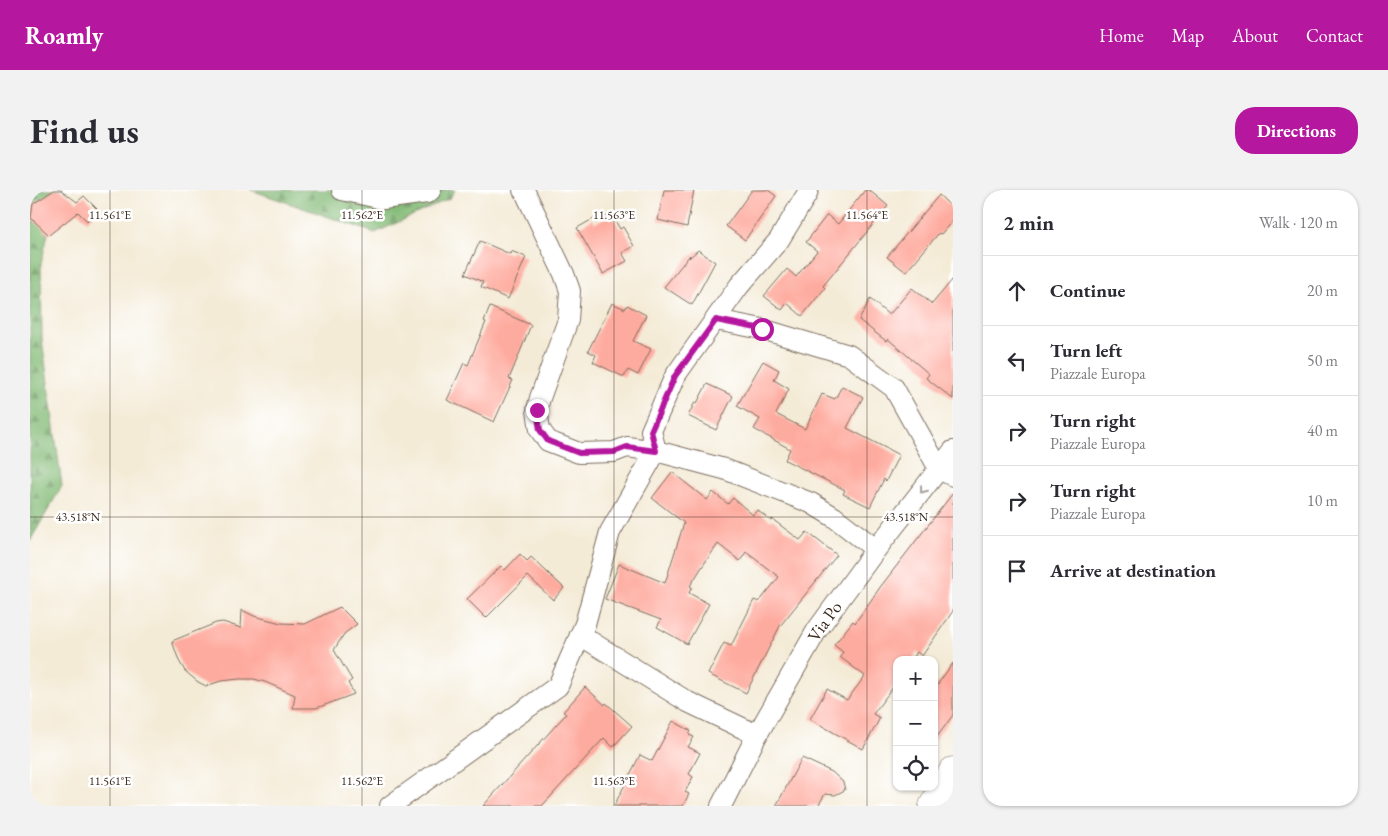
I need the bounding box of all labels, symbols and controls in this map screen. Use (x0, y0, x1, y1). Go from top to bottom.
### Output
text: Roamly (25, 20, 103, 51)
text: Home (1099, 24, 1144, 47)
text: Map (1172, 24, 1204, 47)
text: About (1232, 24, 1278, 47)
text: Contact (1306, 24, 1363, 47)
button: Directions (1235, 107, 1358, 154)
text: Find us (30, 108, 139, 153)
text: 11.561°E (89, 207, 131, 223)
text: 11.562°E (341, 207, 383, 223)
text: 11.563°E (593, 207, 635, 223)
text: 11.564°E (846, 207, 888, 223)
text: 2 min (1003, 209, 1054, 236)
text: Walk · 120 m (1259, 212, 1338, 233)
icon: ahead (1003, 277, 1031, 305)
text: Continue (1050, 278, 1125, 303)
text: 20 m (1307, 280, 1338, 301)
route start (751, 318, 774, 341)
text: Turn left (1050, 338, 1122, 363)
icon: left (1003, 347, 1031, 375)
text: 50 m (1307, 350, 1338, 371)
text: Piazzale Europa (1050, 363, 1146, 384)
route end (526, 399, 549, 422)
text: Turn right (1050, 408, 1136, 433)
icon: right (1003, 417, 1031, 445)
text: 40 m (1307, 420, 1338, 441)
text: Piazzale Europa (1050, 433, 1146, 454)
text: Turn right (1050, 478, 1136, 503)
one-way arrow (920, 484, 928, 493)
icon: right (1003, 487, 1031, 515)
text: 10 m (1307, 490, 1338, 511)
text: Piazzale Europa (1050, 503, 1146, 524)
text: 43.518°N (56, 509, 101, 525)
text: 43.518°N (884, 509, 929, 525)
icon: arrive (1003, 557, 1031, 585)
text: Arrive at destination (1050, 558, 1216, 583)
street label: Via Po (802, 596, 846, 645)
map controls (893, 656, 938, 791)
button: + (893, 656, 938, 701)
button: − (893, 701, 938, 746)
button: locate (893, 746, 938, 791)
text: 11.561°E (89, 773, 131, 789)
text: 11.562°E (341, 773, 383, 789)
text: 11.563°E (593, 773, 635, 789)

